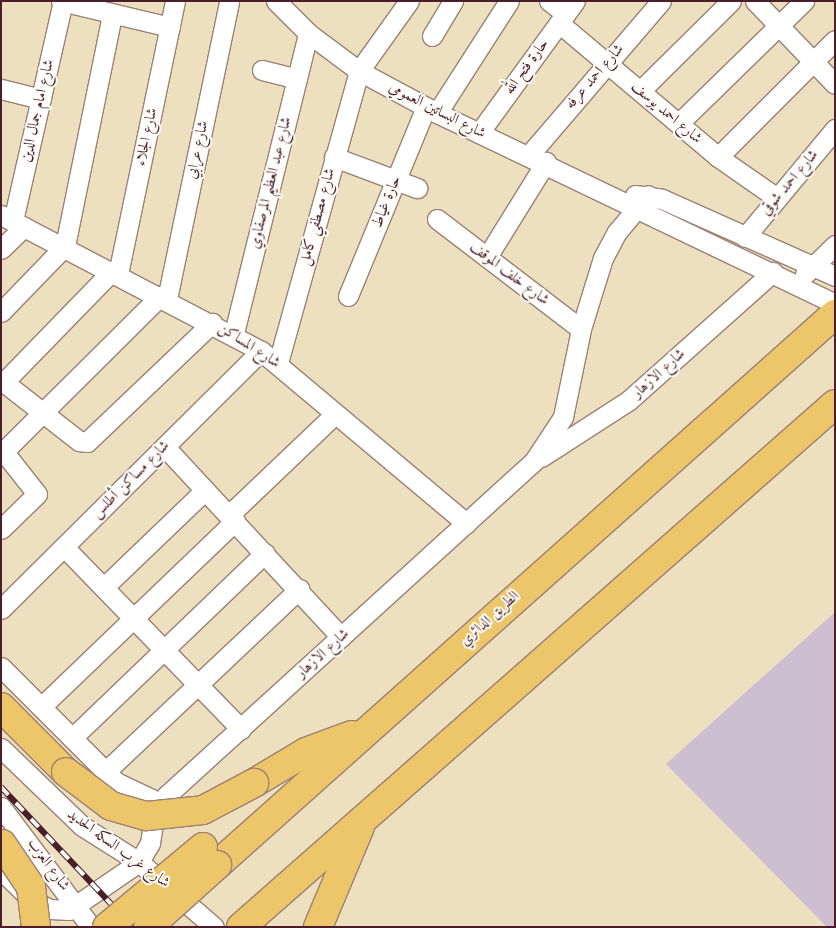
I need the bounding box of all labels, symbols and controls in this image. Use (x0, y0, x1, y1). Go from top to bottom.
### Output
street label: حارة فتح الله (501, 36, 553, 98)
street label: شارع احمد عرفه (562, 41, 628, 113)
street label: شارع امام جمال الدين (17, 58, 59, 164)
street label: شارع احمد يوسف (627, 78, 705, 148)
street label: شارع البساتين العمومي (385, 79, 489, 143)
street label: شارع الجلاء (132, 106, 162, 168)
street label: شارع عبد العظيم المرصفاوي (246, 115, 296, 251)
street label: شارع عرابي (183, 119, 213, 181)
street label: شارع احمد شوقي (757, 147, 823, 219)
street label: شارع مصطفي كامل (296, 166, 340, 268)
street label: حارة غياط (368, 173, 406, 231)
street label: شارع خلف الموقف (466, 238, 552, 310)
street label: شارع المساكن (215, 319, 283, 373)
street label: شارع الازهار (629, 345, 689, 403)
street label: شارع مساكن أطلس (88, 437, 174, 523)
street label: الطريق الدائري (457, 588, 523, 650)
street label: شارع الازهار (293, 625, 353, 683)
street label: شارع غرب السكه الحديد (63, 806, 173, 892)
street label: شارع العزب (23, 835, 73, 895)

